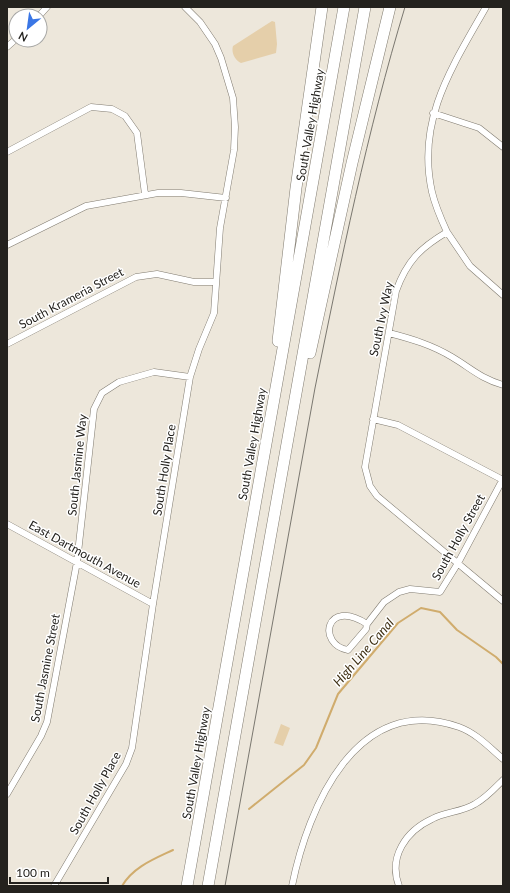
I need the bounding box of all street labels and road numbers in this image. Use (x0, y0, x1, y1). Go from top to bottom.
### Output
street label: South Valley Highway (293, 67, 327, 182)
street label: South Krameria Street (16, 264, 126, 332)
street label: South Ivy Way (366, 279, 396, 358)
street label: South Valley Highway (235, 386, 269, 501)
street label: South Jasmine Way (64, 413, 90, 517)
street label: South Holly Place (149, 423, 179, 517)
street label: South Holly Street (428, 491, 488, 583)
street label: East Dartmouth Avenue (26, 517, 144, 591)
street label: South Jasmine Street (27, 612, 63, 723)
street label: South Valley Highway (179, 705, 213, 820)
street label: South Holly Place (66, 749, 124, 837)

